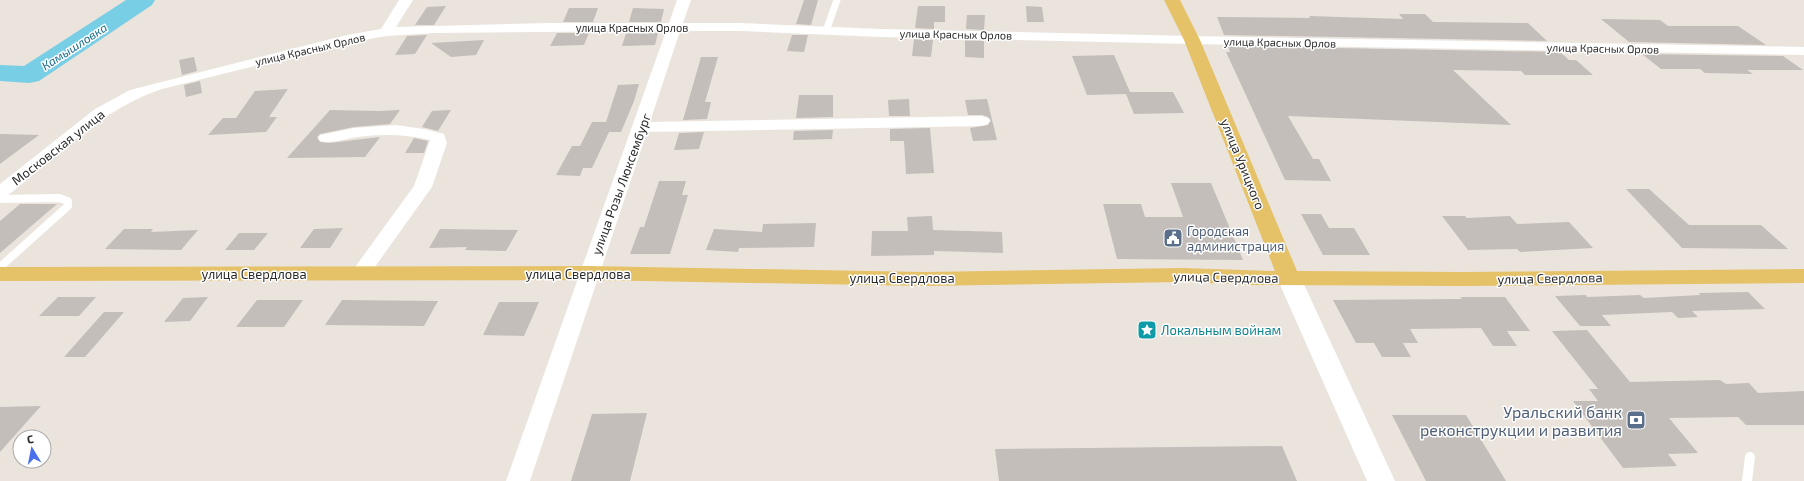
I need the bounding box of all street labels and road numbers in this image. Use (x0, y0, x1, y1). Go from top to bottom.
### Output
street label: улица Красных Орлов (576, 21, 688, 35)
street label: улица Красных Орлов (900, 27, 1012, 42)
street label: улица Красных Орлов (254, 30, 367, 69)
street label: улица Красных Орлов (1224, 35, 1336, 50)
street label: улица Красных Орлов (1547, 41, 1659, 56)
street label: Московская улица (8, 106, 108, 188)
street label: улица Розы Люксембург (588, 111, 654, 257)
street label: улица Урицкого (1217, 116, 1269, 212)
street label: улица Свердлова (201, 266, 307, 282)
street label: улица Свердлова (525, 266, 631, 282)
street label: улица Свердлова (1173, 268, 1279, 286)
street label: улица Свердлова (1497, 269, 1603, 287)
street label: улица Свердлова (849, 270, 955, 286)

